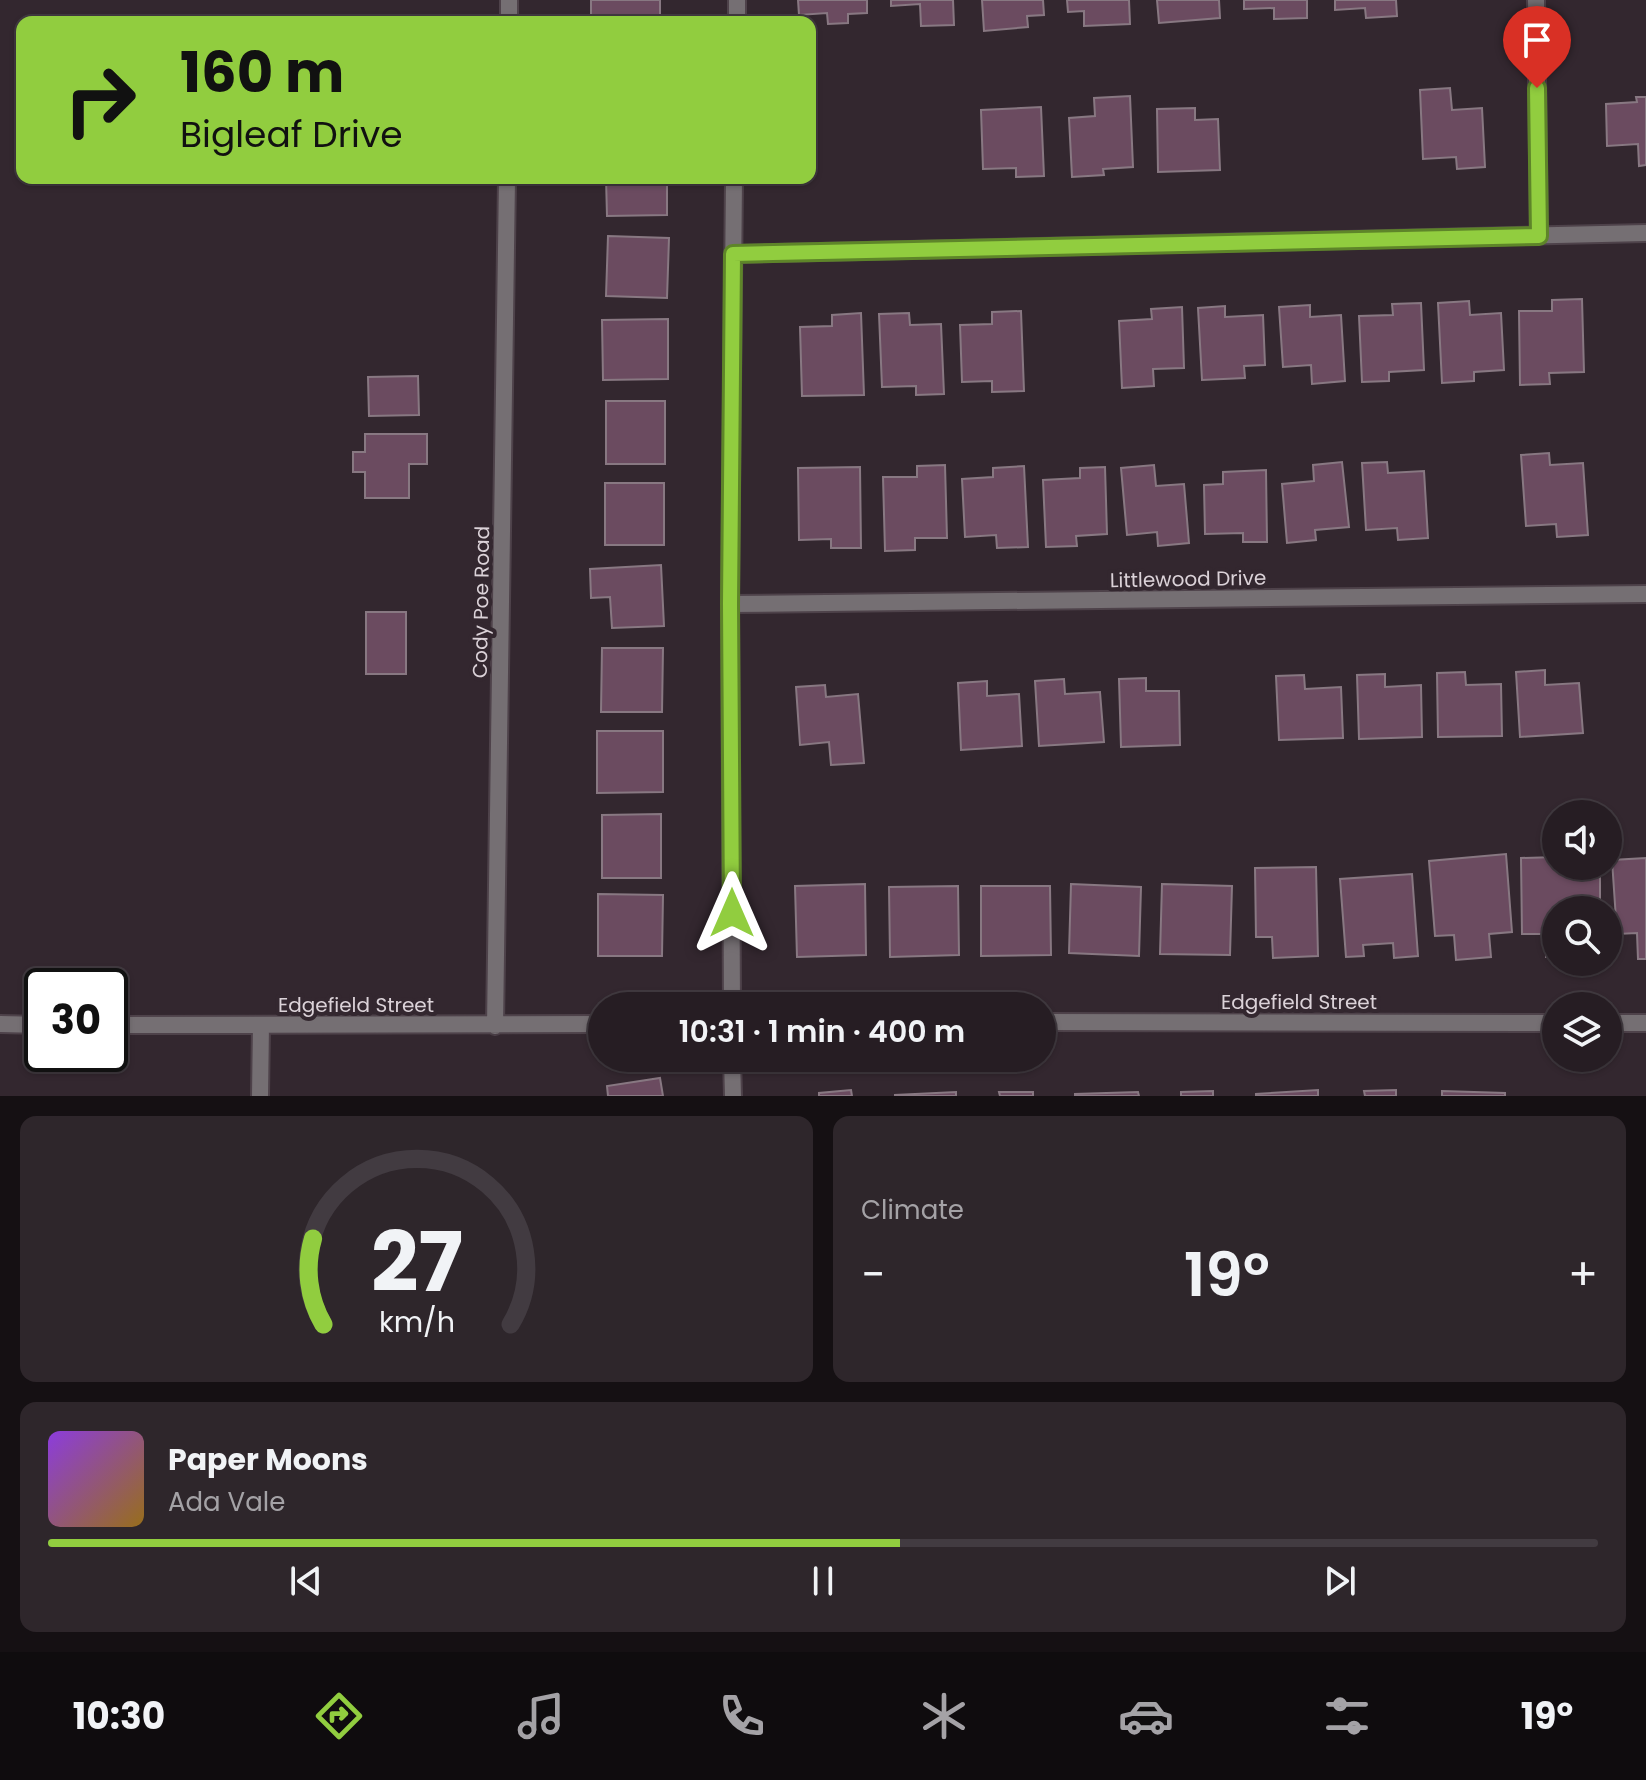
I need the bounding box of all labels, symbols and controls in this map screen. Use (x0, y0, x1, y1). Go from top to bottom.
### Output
pin (1503, 6, 1571, 88)
icon: arrive (1515, 18, 1559, 62)
text: 160 m (180, 33, 344, 112)
icon: right (48, 48, 152, 152)
text: Bigleaf Drive (180, 109, 402, 160)
street label: Cody Poe Road (466, 526, 496, 678)
street label: Littlewood Drive (1110, 564, 1266, 594)
map controls (1542, 800, 1622, 1072)
button: sound (1542, 800, 1622, 880)
position arrow (690, 871, 774, 955)
button: search (1542, 896, 1622, 976)
speed limit sign: 30 (24, 968, 128, 1072)
street label: Edgefield Street (1221, 988, 1377, 1016)
street label: Edgefield Street (278, 991, 434, 1019)
button: layers (1542, 992, 1622, 1072)
text: 10:31 · 1 min · 400 m (679, 1010, 965, 1053)
text: Climate (861, 1192, 964, 1228)
text: 27 (370, 1204, 463, 1320)
text: 19° (1184, 1233, 1270, 1317)
text: − (861, 1244, 885, 1305)
text: + (1568, 1244, 1598, 1305)
text: km/h (378, 1302, 455, 1342)
text: Paper Moons (168, 1438, 368, 1481)
text: Ada Vale (168, 1484, 285, 1520)
icon: previous (284, 1559, 328, 1603)
icon: pause (801, 1559, 845, 1603)
icon: next (1318, 1559, 1362, 1603)
icon: directions (311, 1688, 367, 1744)
icon: music (513, 1688, 569, 1744)
icon: phone (714, 1688, 770, 1744)
icon: climate (916, 1688, 972, 1744)
icon: car (1118, 1688, 1174, 1744)
icon: filters (1319, 1688, 1375, 1744)
text: 10:30 (73, 1691, 165, 1742)
text: 19° (1521, 1691, 1573, 1742)

